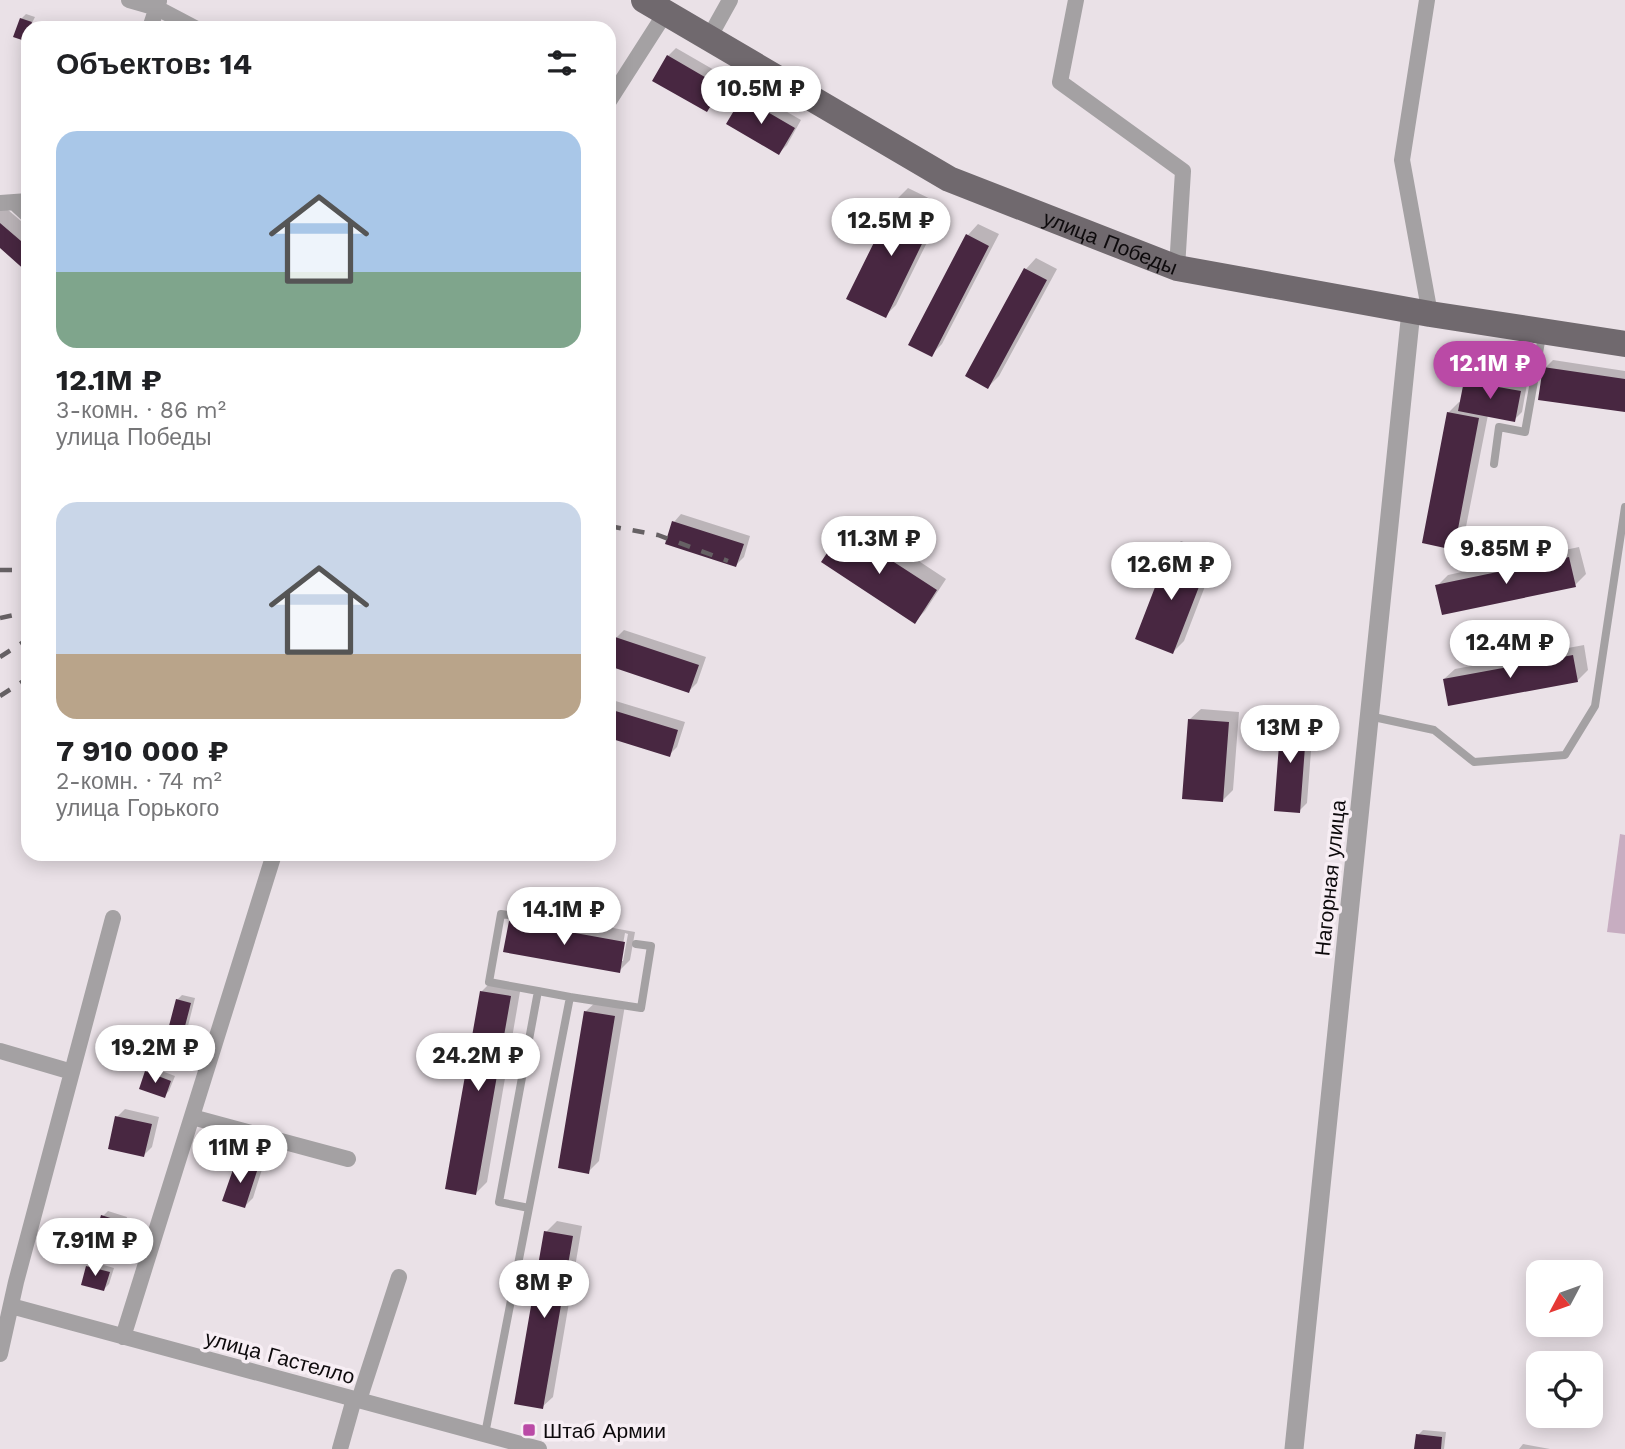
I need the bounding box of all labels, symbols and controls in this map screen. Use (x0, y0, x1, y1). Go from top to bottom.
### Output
icon: filters (543, 44, 581, 82)
text: Объектов: 14 (56, 46, 252, 81)
pin: 10.5M ₽ (696, 66, 826, 126)
text: 10.5M ₽ (717, 75, 805, 102)
icon: home (256, 176, 382, 302)
pin: 12.5M ₽ (826, 198, 956, 258)
street label: улица Победы (1040, 205, 1181, 280)
text: 12.5M ₽ (847, 207, 935, 234)
pin: 12.1M ₽ (1425, 342, 1555, 401)
text: 12.1M ₽ (1449, 350, 1531, 377)
text: 12.1M ₽ (56, 362, 162, 397)
text: 3-комн. · 86 m² (56, 397, 226, 424)
text: улица Победы (56, 424, 212, 451)
pin: 11.3M ₽ (814, 516, 944, 576)
text: 11.3M ₽ (837, 525, 921, 552)
pin: 9.85M ₽ (1441, 526, 1571, 586)
text: 9.85M ₽ (1460, 535, 1552, 562)
pin: 12.6M ₽ (1106, 542, 1236, 602)
icon: home (256, 547, 382, 673)
text: 12.6M ₽ (1127, 551, 1215, 578)
pin: 12.4M ₽ (1445, 620, 1575, 680)
text: 12.4M ₽ (1466, 629, 1554, 656)
pin: 13M ₽ (1241, 706, 1339, 765)
text: 13M ₽ (1257, 714, 1323, 741)
text: 7 910 000 ₽ (56, 733, 229, 768)
text: 2-комн. · 74 m² (56, 768, 222, 795)
text: улица Горького (56, 795, 219, 822)
street label: Нагорная улица (1309, 798, 1351, 957)
pin: 14.1M ₽ (499, 888, 629, 947)
text: 14.1M ₽ (523, 896, 605, 923)
pin: 19.2M ₽ (90, 1026, 220, 1085)
text: 19.2M ₽ (111, 1034, 199, 1061)
pin: 24.2M ₽ (413, 1034, 543, 1093)
text: 24.2M ₽ (432, 1042, 524, 1069)
pin: 11M ₽ (191, 1126, 289, 1185)
text: 11M ₽ (208, 1134, 272, 1161)
pin: 7.91M ₽ (30, 1218, 160, 1278)
text: 7.91M ₽ (52, 1227, 138, 1254)
pin: 8M ₽ (503, 1260, 585, 1320)
north arrow (1526, 1260, 1603, 1337)
map controls (1526, 1260, 1603, 1428)
text: 8M ₽ (515, 1269, 573, 1296)
street label: улица Гастелло (202, 1325, 358, 1389)
button: locate (1526, 1351, 1603, 1428)
place label: Штаб Армии (543, 1418, 666, 1443)
marker: Штаб Армии (521, 1422, 537, 1438)

